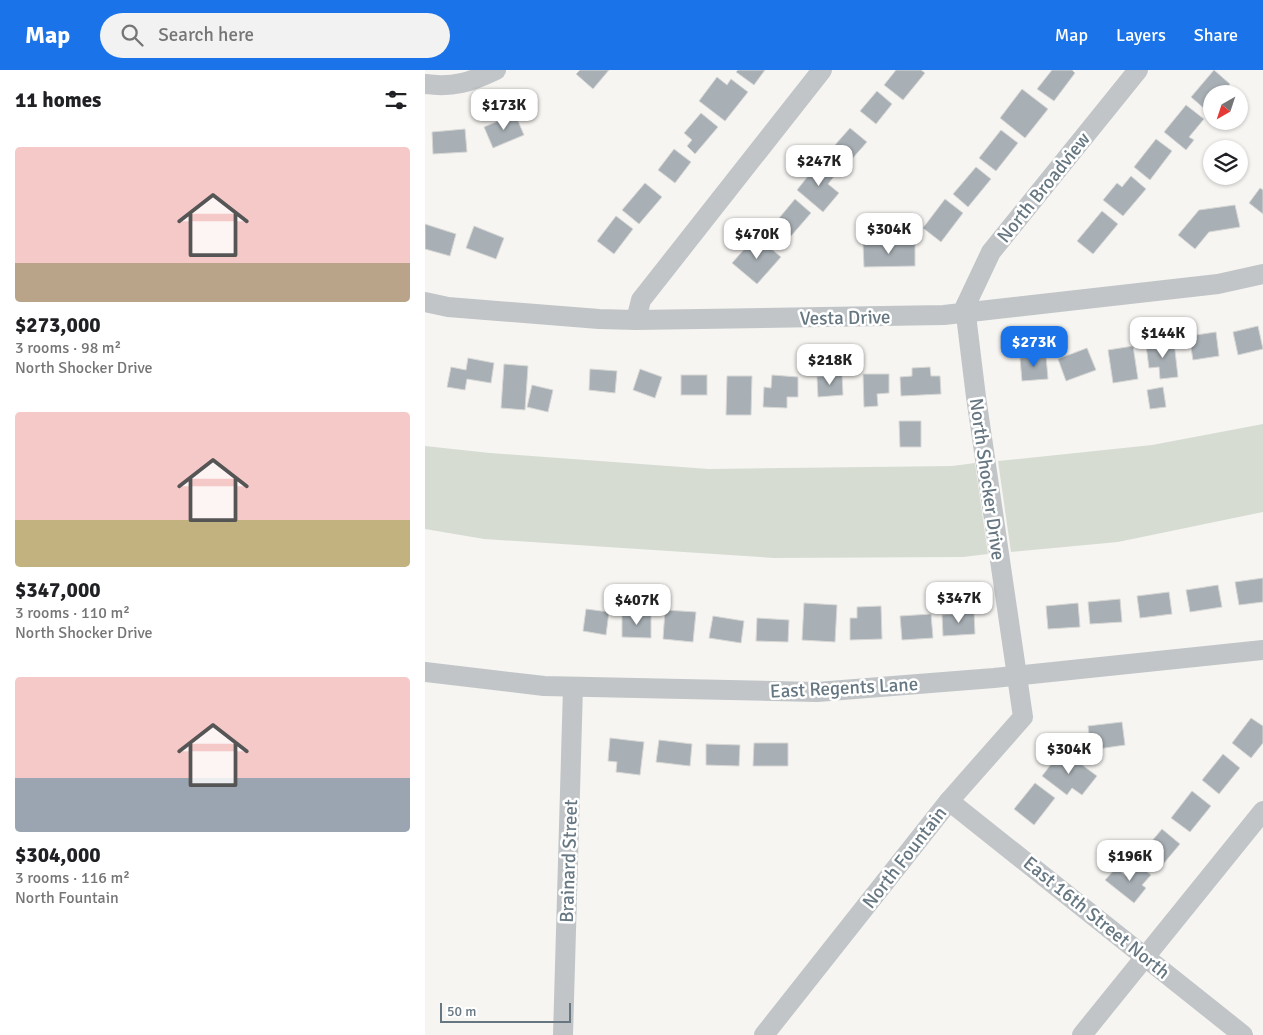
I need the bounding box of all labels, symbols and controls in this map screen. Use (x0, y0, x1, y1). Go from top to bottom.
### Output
search box (100, 13, 450, 58)
text: Map (25, 20, 70, 50)
icon: search (118, 21, 146, 49)
text: Search here (158, 23, 254, 47)
text: Map (1055, 24, 1088, 46)
text: Layers (1116, 24, 1166, 46)
text: Share (1194, 24, 1238, 46)
north arrow (1203, 85, 1247, 130)
map controls (1203, 85, 1248, 185)
icon: filters (382, 86, 410, 114)
text: 11 homes (15, 87, 101, 113)
pin: $173K (469, 88, 539, 131)
text: $173K (482, 95, 526, 115)
street label: North Broadview (992, 127, 1096, 248)
button: layers (1203, 140, 1248, 185)
pin: $247K (784, 144, 854, 187)
text: $247K (797, 151, 841, 171)
icon: home (168, 180, 258, 270)
pin: $304K (854, 212, 924, 255)
pin: $470K (722, 218, 792, 260)
text: $304K (867, 219, 911, 239)
text: $470K (735, 224, 779, 244)
street label: Vesta Drive (799, 305, 891, 331)
text: $273,000 (15, 312, 101, 338)
pin: $144K (1128, 316, 1198, 359)
text: $144K (1141, 323, 1185, 343)
pin: $273K (999, 326, 1069, 368)
text: $273K (1012, 332, 1056, 352)
text: 3 rooms · 98 m² (15, 338, 121, 358)
pin: $218K (795, 344, 865, 386)
text: $218K (808, 350, 852, 370)
text: North Shocker Drive (15, 358, 153, 378)
street label: North Shocker Drive (964, 397, 1010, 562)
icon: home (168, 445, 258, 535)
text: $347,000 (15, 577, 101, 603)
pin: $347K (924, 582, 994, 624)
pin: $407K (602, 584, 672, 626)
text: $347K (937, 588, 981, 608)
text: $407K (615, 590, 659, 610)
text: 3 rooms · 110 m² (15, 603, 130, 623)
text: North Shocker Drive (15, 623, 153, 643)
street label: East Regents Lane (769, 672, 919, 704)
icon: home (168, 710, 258, 800)
pin: $304K (1034, 732, 1104, 775)
text: $304K (1047, 739, 1091, 759)
street label: Brainard Street (555, 799, 583, 923)
street label: North Fountain (857, 802, 952, 914)
pin: $196K (1095, 840, 1165, 882)
text: $304,000 (15, 842, 101, 868)
text: $196K (1108, 846, 1152, 866)
street label: East 16th Street North (1018, 851, 1175, 984)
text: 3 rooms · 116 m² (15, 868, 130, 888)
text: North Fountain (15, 888, 119, 908)
scale bar (440, 1000, 571, 1023)
text: 50 m (447, 1003, 476, 1020)

